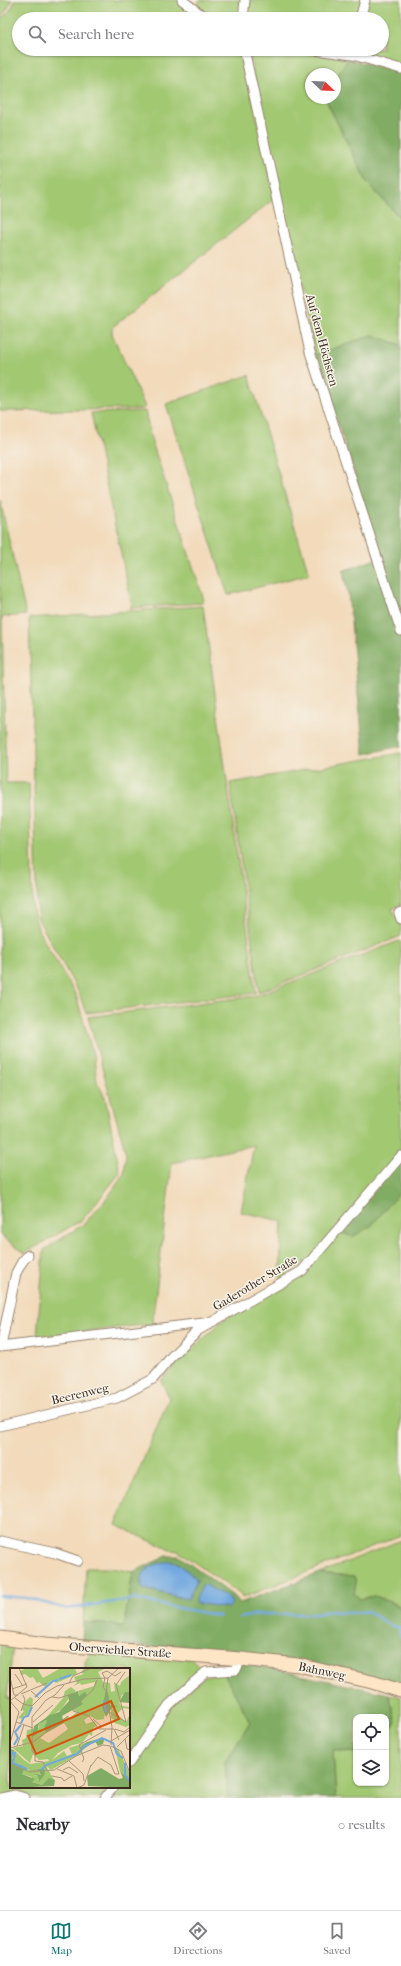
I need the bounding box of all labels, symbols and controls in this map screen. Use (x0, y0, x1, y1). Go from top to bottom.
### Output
search box (12, 12, 389, 56)
icon: search (26, 23, 48, 45)
text: Search here (58, 25, 134, 43)
north arrow (305, 68, 341, 104)
street label: Auf dem Höchsten (303, 291, 341, 388)
street label: Gaderother Straße (210, 1252, 300, 1314)
street label: Beerenweg (50, 1380, 111, 1407)
street label: Oberwiehler Straße (68, 1639, 172, 1661)
street label: Bahnweg (297, 1659, 347, 1683)
inset map (10, 1668, 130, 1788)
map controls (353, 1714, 389, 1786)
button: locate (353, 1714, 389, 1750)
button: layers (353, 1750, 389, 1786)
text: Nearby (16, 1814, 70, 1834)
text: 0 results (338, 1817, 385, 1832)
tab: Map (50, 1920, 72, 1957)
tab: Directions (173, 1920, 223, 1957)
tab: Saved (323, 1920, 351, 1957)

